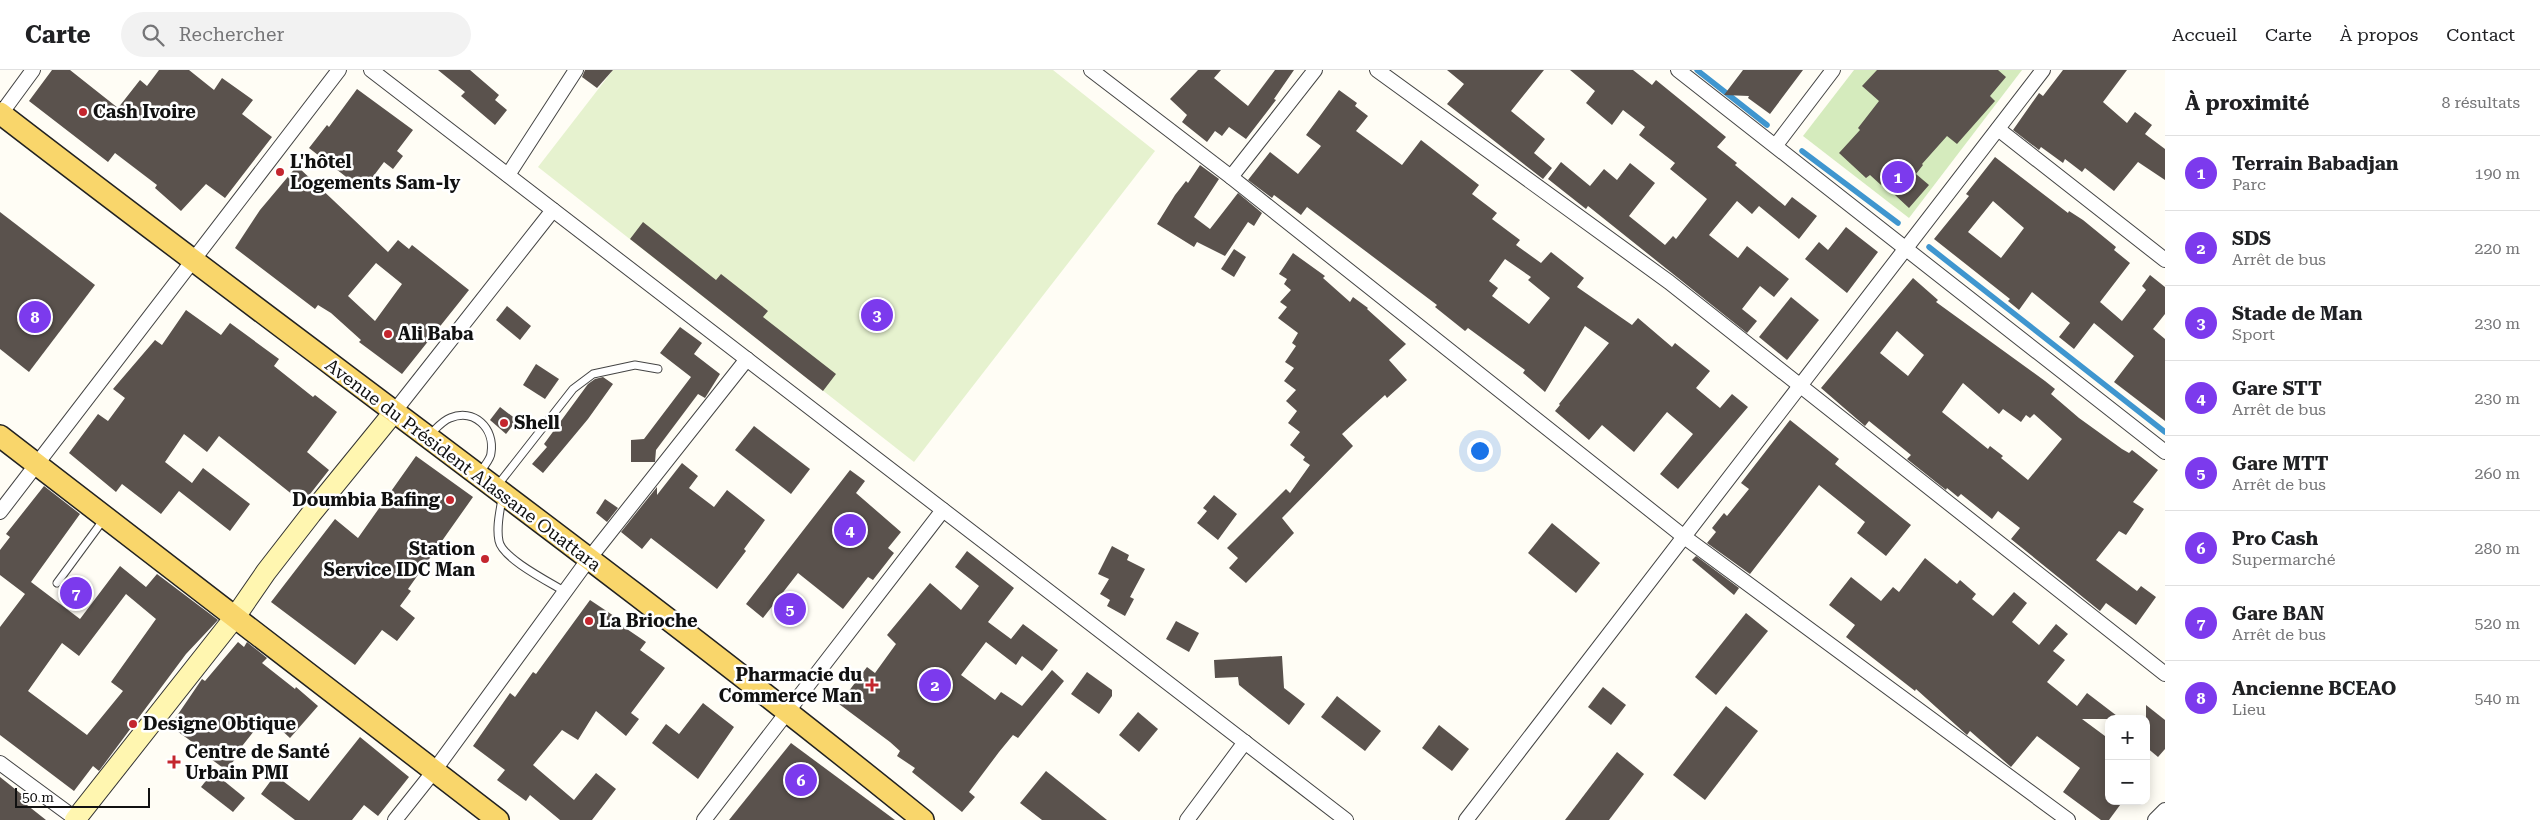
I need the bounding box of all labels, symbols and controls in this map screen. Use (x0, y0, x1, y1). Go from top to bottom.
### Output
search box (121, 12, 471, 57)
text: Carte (25, 21, 91, 49)
icon: search (139, 21, 167, 49)
text: Rechercher (179, 23, 284, 46)
text: Accueil (2172, 24, 2237, 45)
text: Carte (2265, 24, 2312, 45)
text: À propos (2340, 24, 2418, 45)
text: Contact (2446, 24, 2515, 45)
text: À proximité (2185, 91, 2309, 115)
text: 8 résultats (2441, 93, 2520, 112)
place label: Cash Ivoire (93, 101, 196, 122)
marker: Cash Ivoire (77, 106, 89, 118)
place label: L'hôtel Logements Sam-ly (290, 151, 460, 193)
text: Terrain Babadjan (2232, 152, 2399, 175)
pin: 1 (1882, 158, 1914, 196)
text: 1 (2197, 164, 2205, 183)
text: 190 m (2474, 164, 2520, 183)
marker: L'hôtel Logements Sam-ly (274, 166, 286, 178)
text: Parc (2232, 175, 2266, 194)
text: SDS (2232, 227, 2271, 250)
text: 2 (2197, 239, 2205, 258)
text: 220 m (2474, 239, 2520, 258)
text: Arrêt de bus (2232, 250, 2326, 269)
pin: 3 (861, 296, 893, 334)
pin: 8 (19, 298, 51, 336)
text: Stade de Man (2232, 302, 2362, 325)
text: 3 (2197, 314, 2205, 333)
text: 230 m (2474, 314, 2520, 333)
place label: Ali Baba (398, 323, 474, 344)
text: Sport (2232, 325, 2275, 344)
marker: Ali Baba (382, 328, 394, 340)
street label: Avenue du Président Alassane Ouattara (321, 354, 606, 575)
text: Gare STT (2232, 377, 2322, 400)
text: 4 (2197, 389, 2205, 408)
text: 230 m (2474, 389, 2520, 408)
text: Arrêt de bus (2232, 400, 2326, 419)
place label: Shell (514, 412, 560, 433)
marker: Shell (498, 417, 510, 429)
your location (1467, 438, 1493, 464)
text: Gare MTT (2232, 452, 2329, 475)
text: 5 (2197, 464, 2205, 483)
text: 260 m (2474, 464, 2520, 483)
text: Arrêt de bus (2232, 475, 2326, 494)
place label: Doumbia Bafing (292, 489, 441, 510)
marker: Doumbia Bafing (444, 494, 456, 506)
pin: 4 (834, 511, 866, 549)
text: Pro Cash (2232, 527, 2318, 550)
place label: Station Service IDC Man (323, 538, 475, 580)
text: 6 (2197, 539, 2205, 558)
text: 280 m (2474, 539, 2520, 558)
text: Supermarché (2232, 550, 2336, 569)
marker: Station Service IDC Man (479, 553, 491, 565)
pin: 7 (60, 574, 92, 612)
pin: 5 (774, 590, 806, 628)
text: Gare BAN (2232, 602, 2324, 625)
place label: La Brioche (599, 610, 698, 631)
text: 7 (2197, 614, 2205, 633)
text: 520 m (2474, 614, 2520, 633)
marker: La Brioche (583, 615, 595, 627)
text: Arrêt de bus (2232, 625, 2326, 644)
place label: Pharmacie du Commerce Man (719, 664, 862, 706)
pin: 2 (919, 666, 951, 704)
text: Ancienne BCEAO (2232, 677, 2396, 700)
marker: Pharmacie du Commerce Man (866, 679, 878, 691)
text: 8 (2197, 689, 2205, 708)
text: 540 m (2474, 689, 2520, 708)
text: Lieu (2232, 700, 2266, 719)
place label: Designe Obtique (143, 713, 296, 734)
map controls (2105, 715, 2150, 805)
button: + (2105, 715, 2150, 760)
marker: Designe Obtique (127, 718, 139, 730)
place label: Centre de Santé Urbain PMI (185, 741, 330, 783)
marker: Centre de Santé Urbain PMI (167, 755, 181, 769)
button: − (2105, 760, 2150, 805)
pin: 6 (785, 761, 817, 799)
scale bar (15, 785, 150, 808)
text: 50 m (22, 789, 54, 805)

